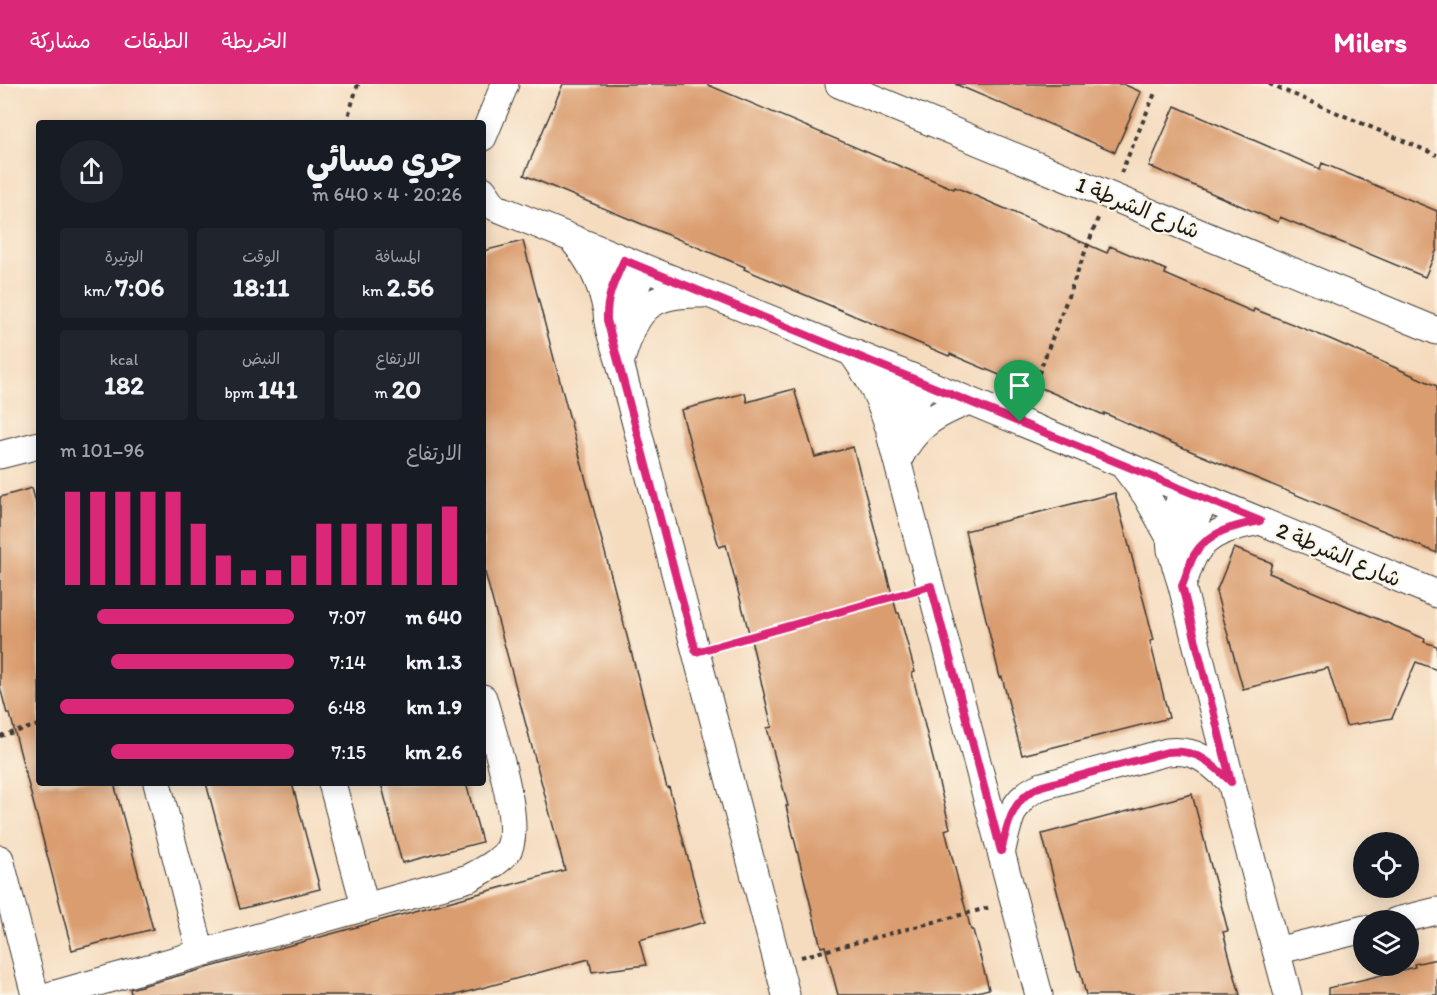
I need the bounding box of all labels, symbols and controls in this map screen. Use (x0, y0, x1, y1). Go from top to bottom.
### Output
text: Milers (1333, 25, 1407, 59)
text: مشاركة (30, 28, 91, 53)
text: الطبقات (124, 28, 189, 53)
text: الخريطة (222, 28, 287, 53)
button: share (60, 140, 123, 203)
text: جري مسائي (306, 140, 462, 179)
street label: شارع الشرطة 1 (1071, 170, 1204, 246)
text: 20:26 · 4 × 640 m (312, 182, 462, 206)
text: الوتيرة (105, 247, 143, 266)
text: الوقت (242, 247, 280, 266)
text: المسافة (375, 247, 421, 266)
text: 7:06 (115, 271, 164, 303)
text: 18:11 (233, 271, 289, 303)
text: 2.56 (387, 271, 434, 303)
text: /km (84, 281, 115, 300)
text: km (362, 281, 387, 300)
text: النبض (242, 349, 280, 368)
text: الارتفاع (376, 349, 420, 368)
text: kcal (110, 350, 138, 369)
pin (994, 360, 1045, 422)
text: 182 (104, 369, 144, 401)
icon: arrive (1003, 369, 1036, 402)
text: 141 (258, 373, 298, 405)
text: 20 (392, 373, 421, 405)
text: bpm (224, 383, 258, 402)
text: m (375, 383, 392, 402)
text: 96–101 m (60, 438, 144, 462)
text: الارتفاع (406, 441, 462, 465)
street label: شارع الشرطة 2 (1272, 516, 1405, 595)
text: 7:07 (329, 605, 366, 629)
text: 640 m (406, 605, 462, 629)
text: 7:14 (330, 650, 366, 674)
text: 1.3 km (406, 650, 462, 674)
text: 6:48 (328, 695, 366, 719)
text: 1.9 km (406, 695, 462, 719)
text: 7:15 (331, 740, 366, 764)
text: 2.6 km (405, 740, 462, 764)
map controls (1353, 832, 1419, 976)
button: locate (1353, 832, 1419, 898)
button: layers (1353, 910, 1419, 976)

